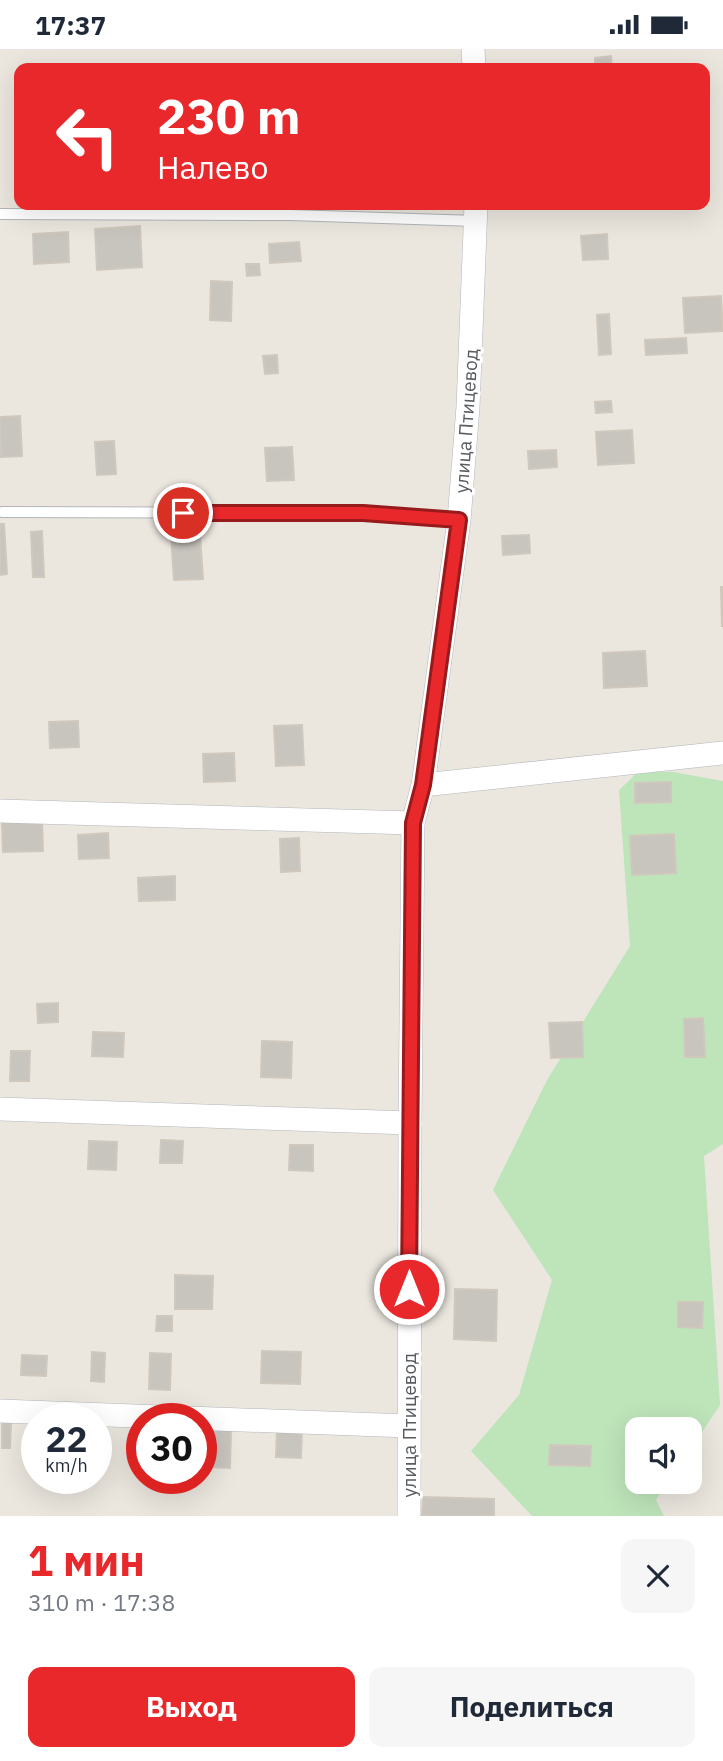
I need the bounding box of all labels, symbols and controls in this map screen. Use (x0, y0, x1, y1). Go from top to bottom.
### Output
text: 17:37 (35, 8, 106, 42)
text: 230 m (157, 84, 301, 147)
icon: left (42, 91, 133, 182)
text: Налево (157, 146, 268, 188)
street label: улица Птицевод (449, 348, 483, 494)
pin (153, 483, 213, 543)
icon: arrive (164, 494, 202, 532)
position arrow (372, 1252, 446, 1326)
street label: улица Птицевод (397, 1353, 421, 1497)
speed limit sign: 30 (126, 1403, 217, 1494)
text: 22 (45, 1416, 88, 1462)
map controls (625, 1417, 702, 1494)
button: sound (625, 1417, 702, 1494)
text: km/h (45, 1454, 88, 1477)
text: 1 мин (28, 1533, 145, 1588)
button: close (621, 1539, 695, 1613)
text: 310 m · 17:38 (28, 1587, 175, 1617)
button: Выход (28, 1667, 355, 1747)
button: Поделиться (369, 1667, 695, 1747)

